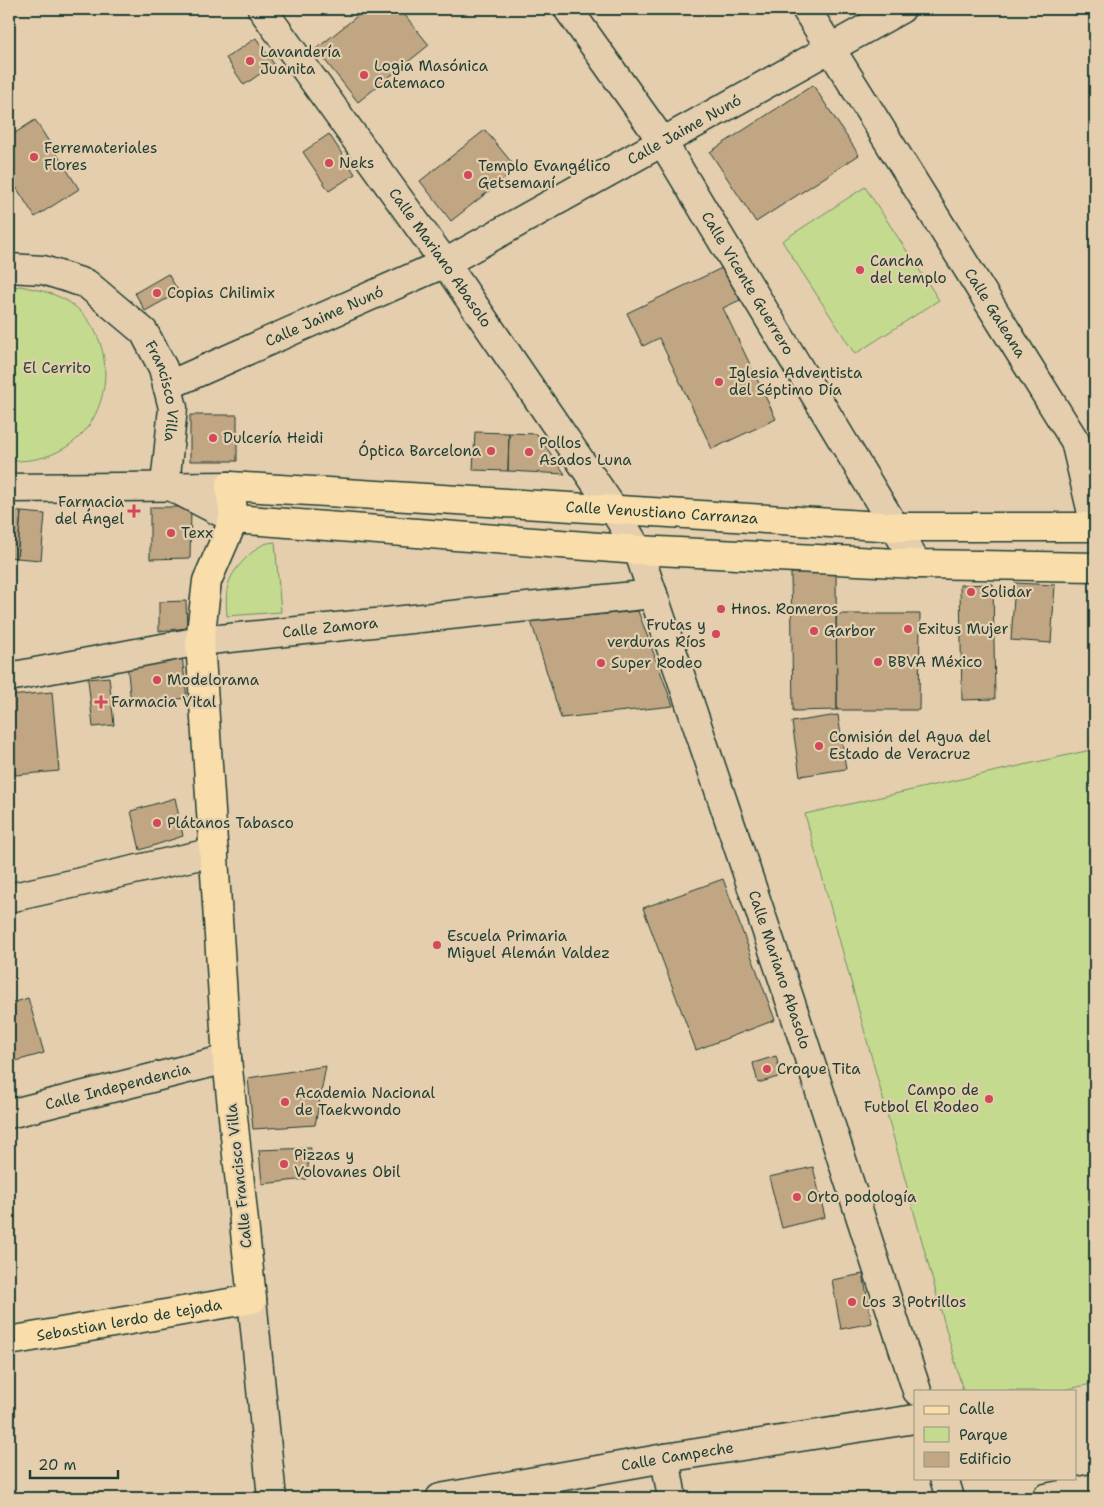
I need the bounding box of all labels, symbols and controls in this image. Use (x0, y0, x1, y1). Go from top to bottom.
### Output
place label: Lavandería Juanita (260, 42, 341, 79)
marker: Lavandería Juanita (244, 55, 256, 67)
place label: Logia Masónica Catemaco (374, 56, 489, 93)
marker: Logia Masónica Catemaco (358, 69, 370, 81)
street label: Calle Jaime Nunó (624, 90, 745, 169)
place label: Ferremateriales Flores (44, 138, 157, 175)
marker: Ferremateriales Flores (28, 151, 40, 163)
place label: Neks (339, 153, 374, 173)
place label: Templo Evangélico Getsemaní (478, 156, 611, 193)
marker: Neks (323, 157, 335, 169)
marker: Templo Evangélico Getsemaní (462, 169, 474, 181)
street label: Calle Mariano Abasolo (384, 184, 496, 331)
street label: Calle Vicente Guerrero (697, 208, 799, 359)
place label: Cancha del templo (870, 251, 946, 288)
marker: Cancha del templo (854, 264, 866, 276)
street label: Calle Galeana (960, 264, 1031, 362)
street label: Calle Jaime Nunó (262, 281, 387, 351)
place label: Copias Chilimix (167, 283, 275, 303)
marker: Copias Chilimix (151, 287, 163, 299)
street label: Francisco Villa (140, 337, 183, 443)
park label: El Cerrito (23, 358, 91, 378)
place label: Iglesia Adventista del Séptimo Día (729, 363, 863, 400)
marker: Iglesia Adventista del Séptimo Día (713, 376, 725, 388)
place label: Dulcería Heidi (223, 428, 323, 448)
marker: Dulcería Heidi (207, 432, 219, 444)
place label: Pollos Asados Luna (539, 433, 632, 470)
place label: Óptica Barcelona (358, 440, 482, 461)
marker: Óptica Barcelona (485, 445, 497, 457)
marker: Pollos Asados Luna (523, 446, 535, 458)
place label: Farmacia del Ángel (55, 492, 125, 529)
street label: Calle Venustiano Carranza (565, 497, 760, 529)
marker: Farmacia del Ángel (128, 505, 140, 517)
place label: Texx (181, 523, 213, 543)
marker: Texx (165, 527, 177, 539)
place label: Solidar (981, 582, 1032, 602)
marker: Solidar (965, 586, 977, 598)
place label: Hnos. Romeros (731, 599, 839, 619)
marker: Hnos. Romeros (715, 603, 727, 615)
street label: Calle Zamora (281, 613, 379, 642)
place label: Frutas y verduras Ríos (607, 615, 706, 652)
place label: Exitus Mujer (918, 619, 1009, 639)
place label: Garbor (824, 621, 876, 641)
marker: Exitus Mujer (902, 623, 914, 635)
marker: Garbor (808, 625, 820, 637)
marker: Frutas y verduras Ríos (710, 628, 722, 640)
place label: BBVA México (888, 652, 982, 672)
place label: Super Rodeo (611, 653, 702, 673)
marker: BBVA México (872, 656, 884, 668)
marker: Super Rodeo (595, 657, 607, 669)
place label: Modelorama (167, 670, 260, 690)
marker: Modelorama (151, 674, 163, 686)
place label: Farmacia Vital (111, 692, 217, 712)
marker: Farmacia Vital (95, 696, 107, 708)
place label: Comisión del Agua del Estado de Veracruz (829, 727, 991, 764)
marker: Comisión del Agua del Estado de Veracruz (813, 740, 825, 752)
place label: Plátanos Tabasco (167, 813, 294, 833)
marker: Plátanos Tabasco (151, 817, 163, 829)
street label: Calle Mariano Abasolo (744, 888, 815, 1052)
place label: Escuela Primaria Miguel Alemán Valdez (447, 926, 610, 963)
marker: Escuela Primaria Miguel Alemán Valdez (431, 939, 443, 951)
street label: Calle Independencia (43, 1059, 193, 1115)
place label: Croque Tita (777, 1059, 861, 1079)
marker: Croque Tita (761, 1063, 773, 1075)
place label: Campo de Futbol El Rodeo (864, 1080, 979, 1117)
place label: Academia Nacional de Taekwondo (295, 1083, 436, 1120)
marker: Campo de Futbol El Rodeo (983, 1093, 995, 1105)
marker: Academia Nacional de Taekwondo (279, 1096, 291, 1108)
street label: Calle Francisco Villa (221, 1102, 257, 1249)
place label: Pizzas y Volovanes Obil (294, 1145, 401, 1182)
marker: Pizzas y Volovanes Obil (278, 1158, 290, 1170)
place label: Orto podología (807, 1187, 917, 1207)
marker: Orto podología (791, 1191, 803, 1203)
place label: Los 3 Potrillos (862, 1292, 966, 1312)
street label: Sebastian lerdo de tejada (35, 1294, 224, 1346)
marker: Los 3 Potrillos (846, 1296, 858, 1308)
legend (914, 1390, 1076, 1480)
text: Calle (959, 1399, 995, 1419)
text: Parque (959, 1425, 1008, 1445)
street label: Calle Campeche (619, 1437, 735, 1476)
scale bar (30, 1447, 118, 1479)
text: Edificio (959, 1449, 1011, 1469)
text: 20 m (38, 1455, 77, 1475)

